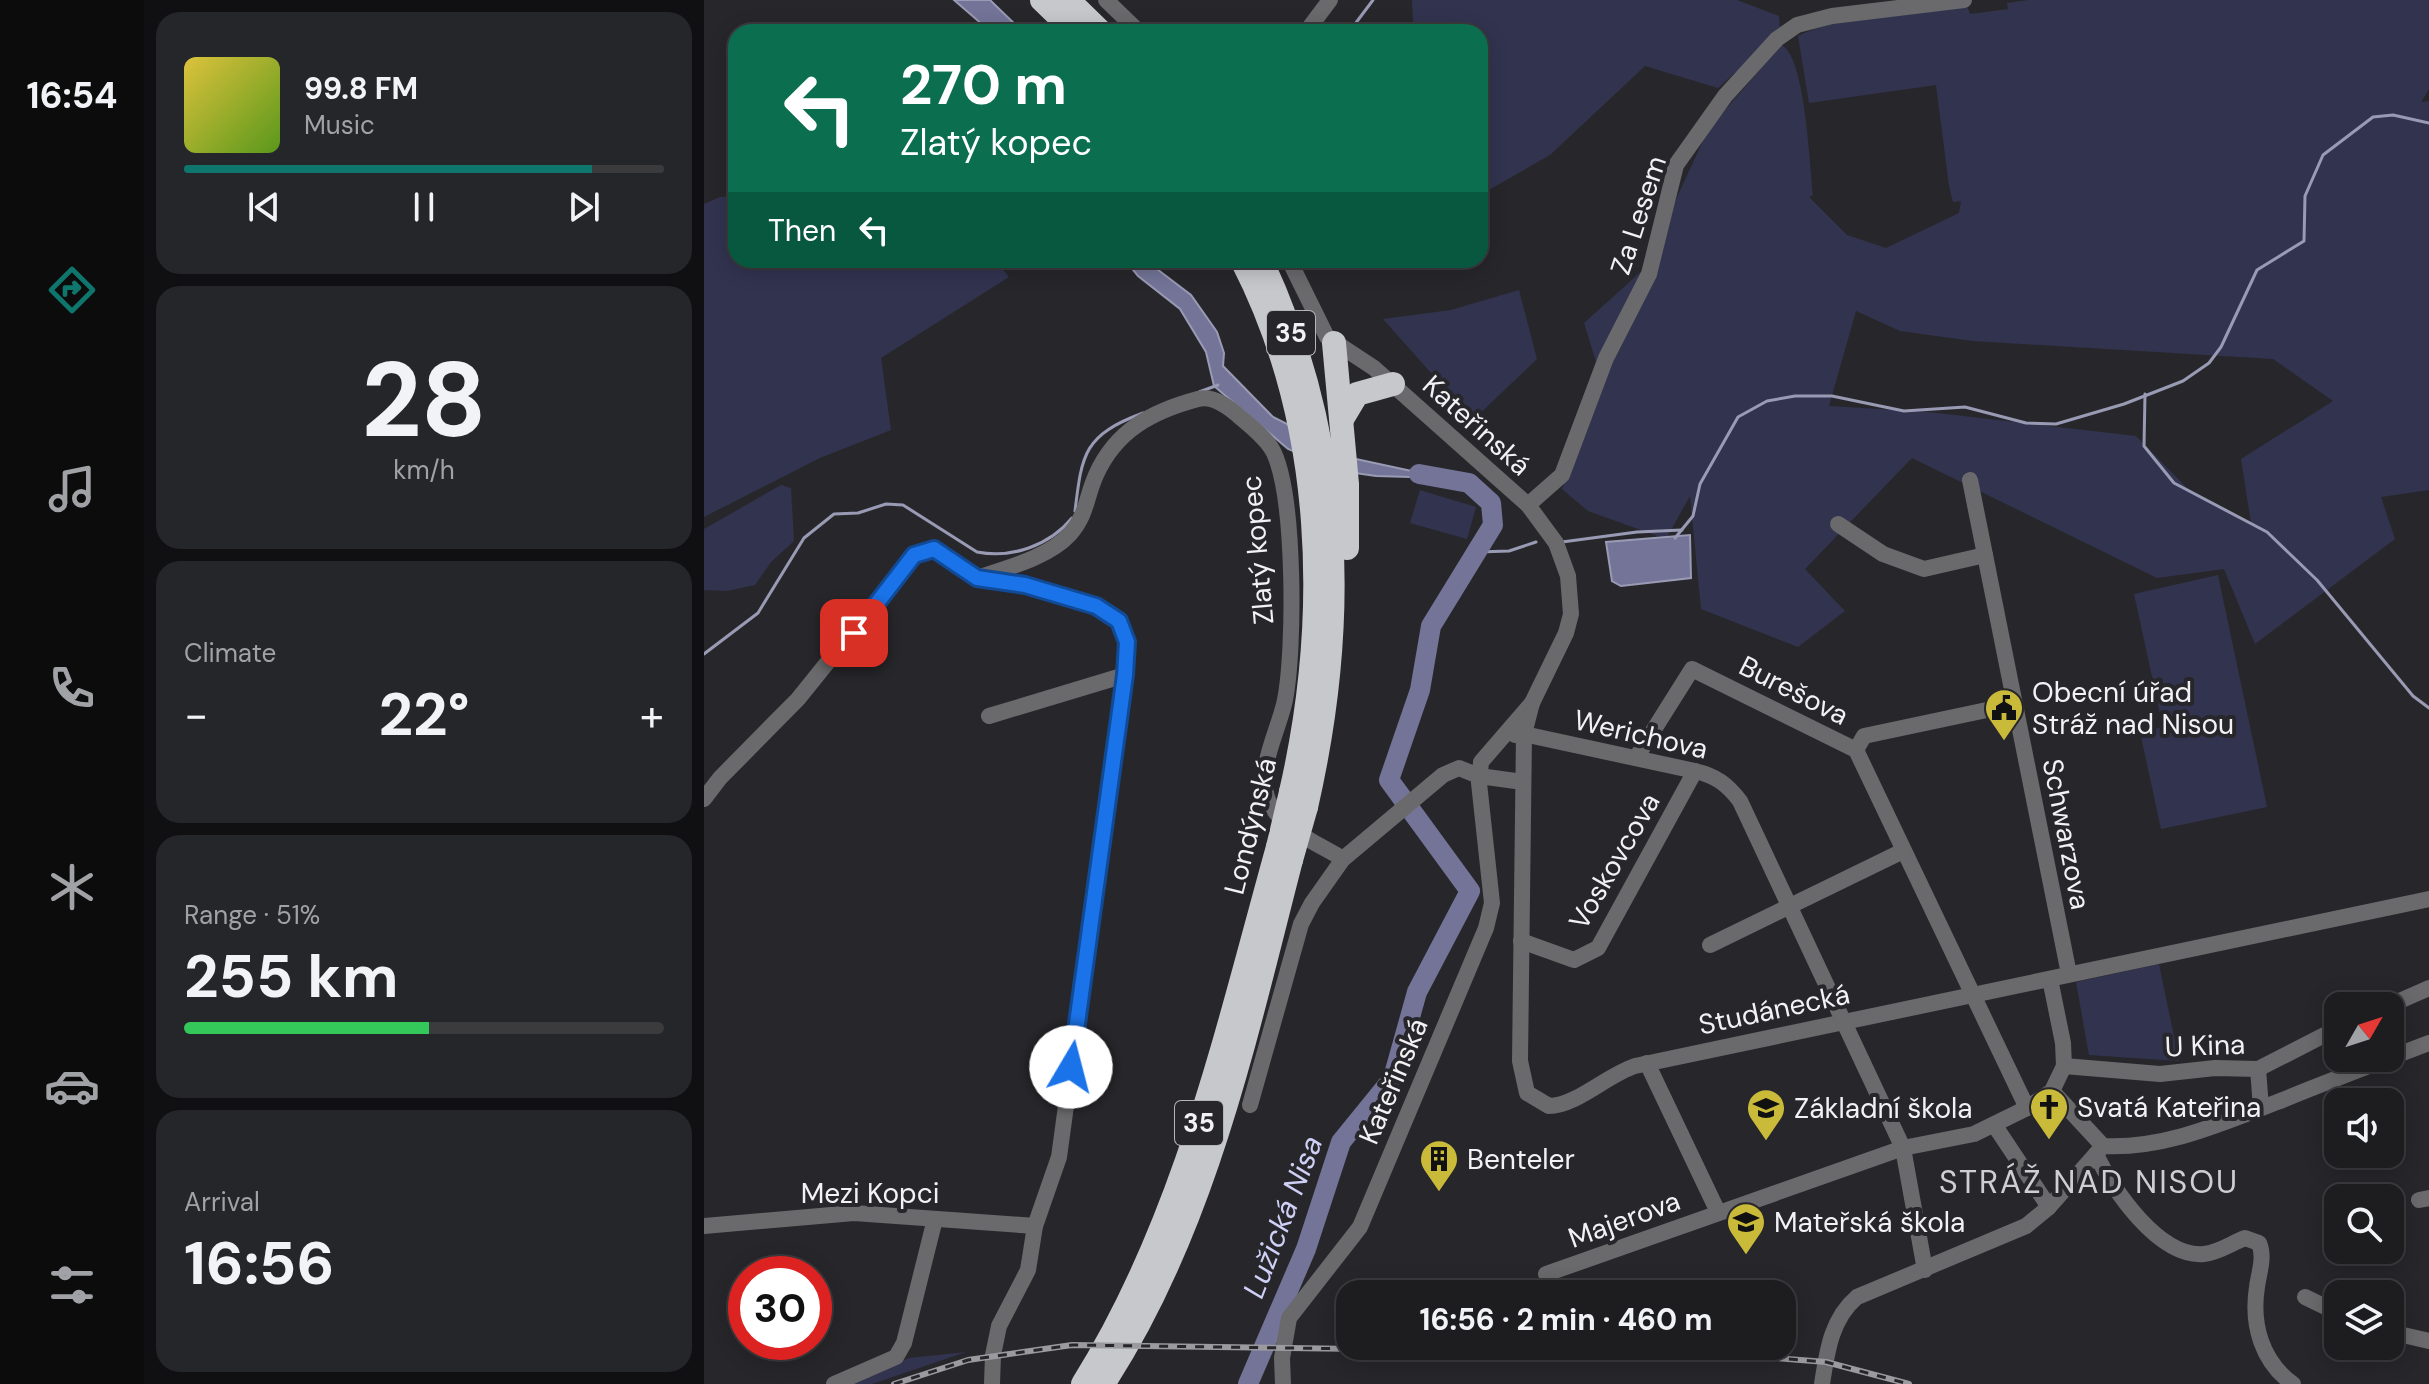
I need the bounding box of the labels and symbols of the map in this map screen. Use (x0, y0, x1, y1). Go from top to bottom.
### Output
street label: Za Lesem (1602, 151, 1675, 279)
road number: 35 (1267, 311, 1315, 355)
street label: Kateřinská (1415, 367, 1539, 484)
street label: Zlatý kopec (1233, 474, 1282, 626)
pin (820, 599, 888, 667)
street label: Burešova (1733, 647, 1855, 734)
place label: Obecní úřad Stráž nad Nisou (2032, 674, 2234, 743)
public building icon: Obecní úřad Stráž nad Nisou (1983, 687, 2025, 742)
street label: Werichova (1570, 701, 1711, 768)
street label: Londýnská (1216, 754, 1285, 898)
street label: Schwarzova (2034, 756, 2099, 913)
street label: Voskovcova (1560, 786, 1668, 936)
street label: Studánecká (1695, 975, 1853, 1044)
north arrow (2324, 992, 2404, 1072)
street label: Kateřinská (1350, 1013, 1437, 1150)
position arrow (1029, 1025, 1113, 1109)
street label: U Kina (2164, 1026, 2246, 1065)
church icon: Svatá Kateřina (2028, 1086, 2070, 1141)
school or university icon: Základní škola (1745, 1087, 1787, 1142)
place label: Svatá Kateřina (2077, 1089, 2261, 1126)
place label: Základní škola (1794, 1090, 1973, 1127)
road number: 35 (1175, 1101, 1223, 1145)
water label: Lužická Nisa (1234, 1130, 1331, 1304)
building icon: Benteler (1418, 1138, 1460, 1193)
place label: Benteler (1467, 1141, 1575, 1178)
district label: STRÁŽ NAD NISOU (1939, 1161, 2239, 1203)
street label: Mezi Kopci (801, 1175, 939, 1212)
street label: Majerova (1563, 1182, 1685, 1257)
school or university icon: Mateřská škola (1725, 1201, 1767, 1256)
place label: Mateřská škola (1774, 1204, 1965, 1241)
speed limit sign: 30 (728, 1256, 832, 1360)

